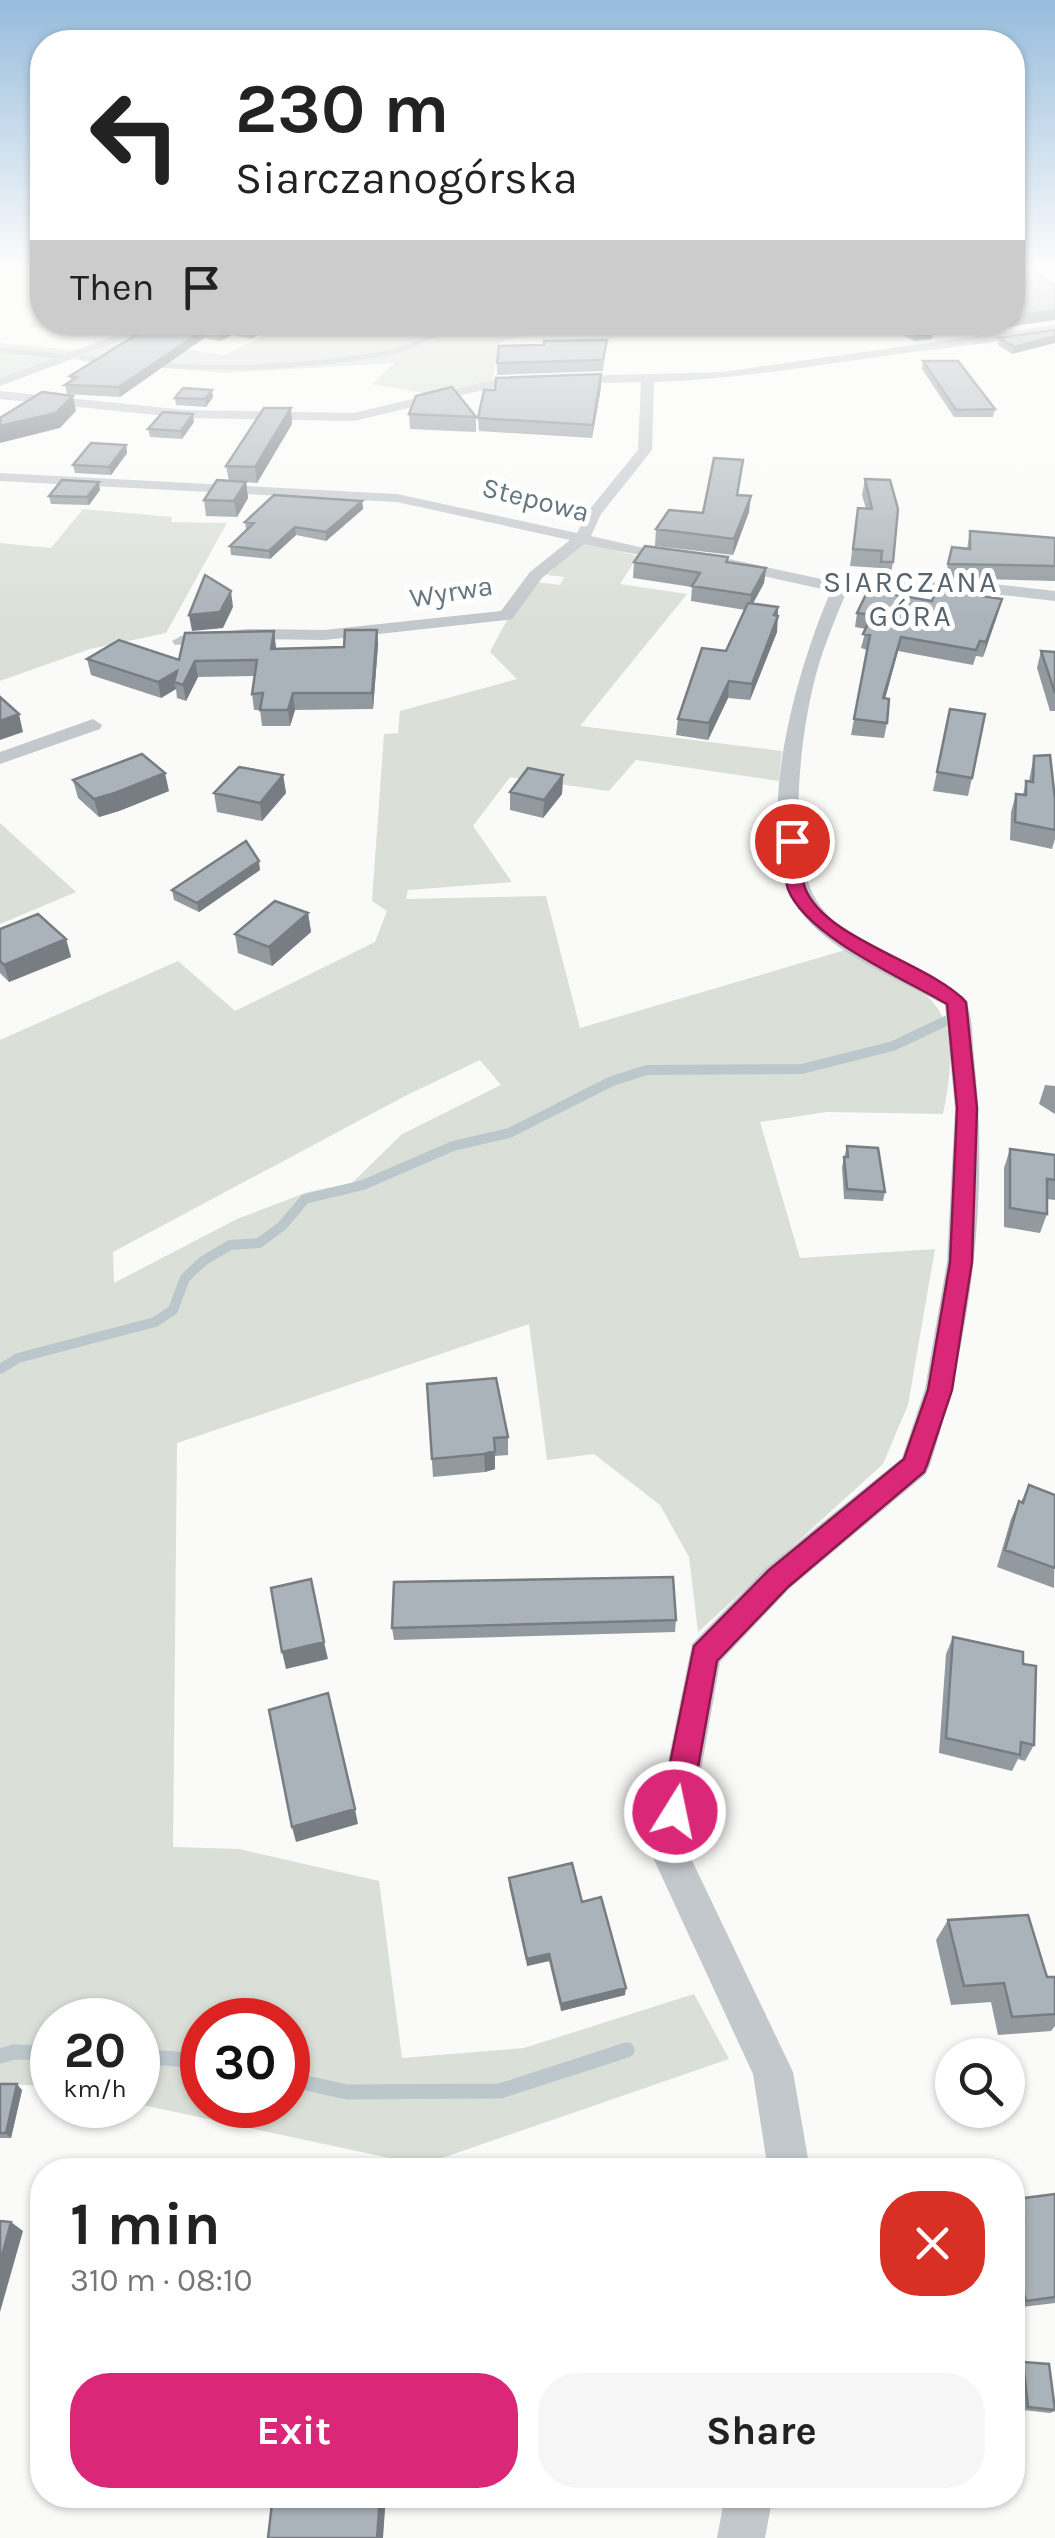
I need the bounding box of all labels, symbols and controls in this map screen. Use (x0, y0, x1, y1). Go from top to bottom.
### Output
text: 230 m (235, 68, 449, 150)
icon: left (70, 70, 200, 200)
text: Siarczanogórska (235, 152, 578, 204)
icon: arrive (174, 260, 229, 315)
text: Then (70, 265, 154, 310)
street label: Stepowa (479, 470, 593, 529)
district label: SIARCZANA GÓRA (823, 564, 999, 634)
street label: Wyrwa (407, 569, 495, 614)
pin (750, 799, 835, 884)
icon: arrive (765, 814, 820, 869)
position arrow (623, 1760, 727, 1864)
speed limit sign: 30 (180, 1998, 310, 2128)
text: 20 (64, 2021, 126, 2080)
map controls (935, 2038, 1025, 2128)
button: search (935, 2038, 1025, 2128)
text: km/h (63, 2074, 127, 2103)
text: 1 min (70, 2189, 221, 2259)
button: close (880, 2191, 985, 2296)
text: 310 m · 08:10 (70, 2262, 253, 2299)
button: Exit (70, 2373, 518, 2488)
button: Share (538, 2373, 985, 2488)

